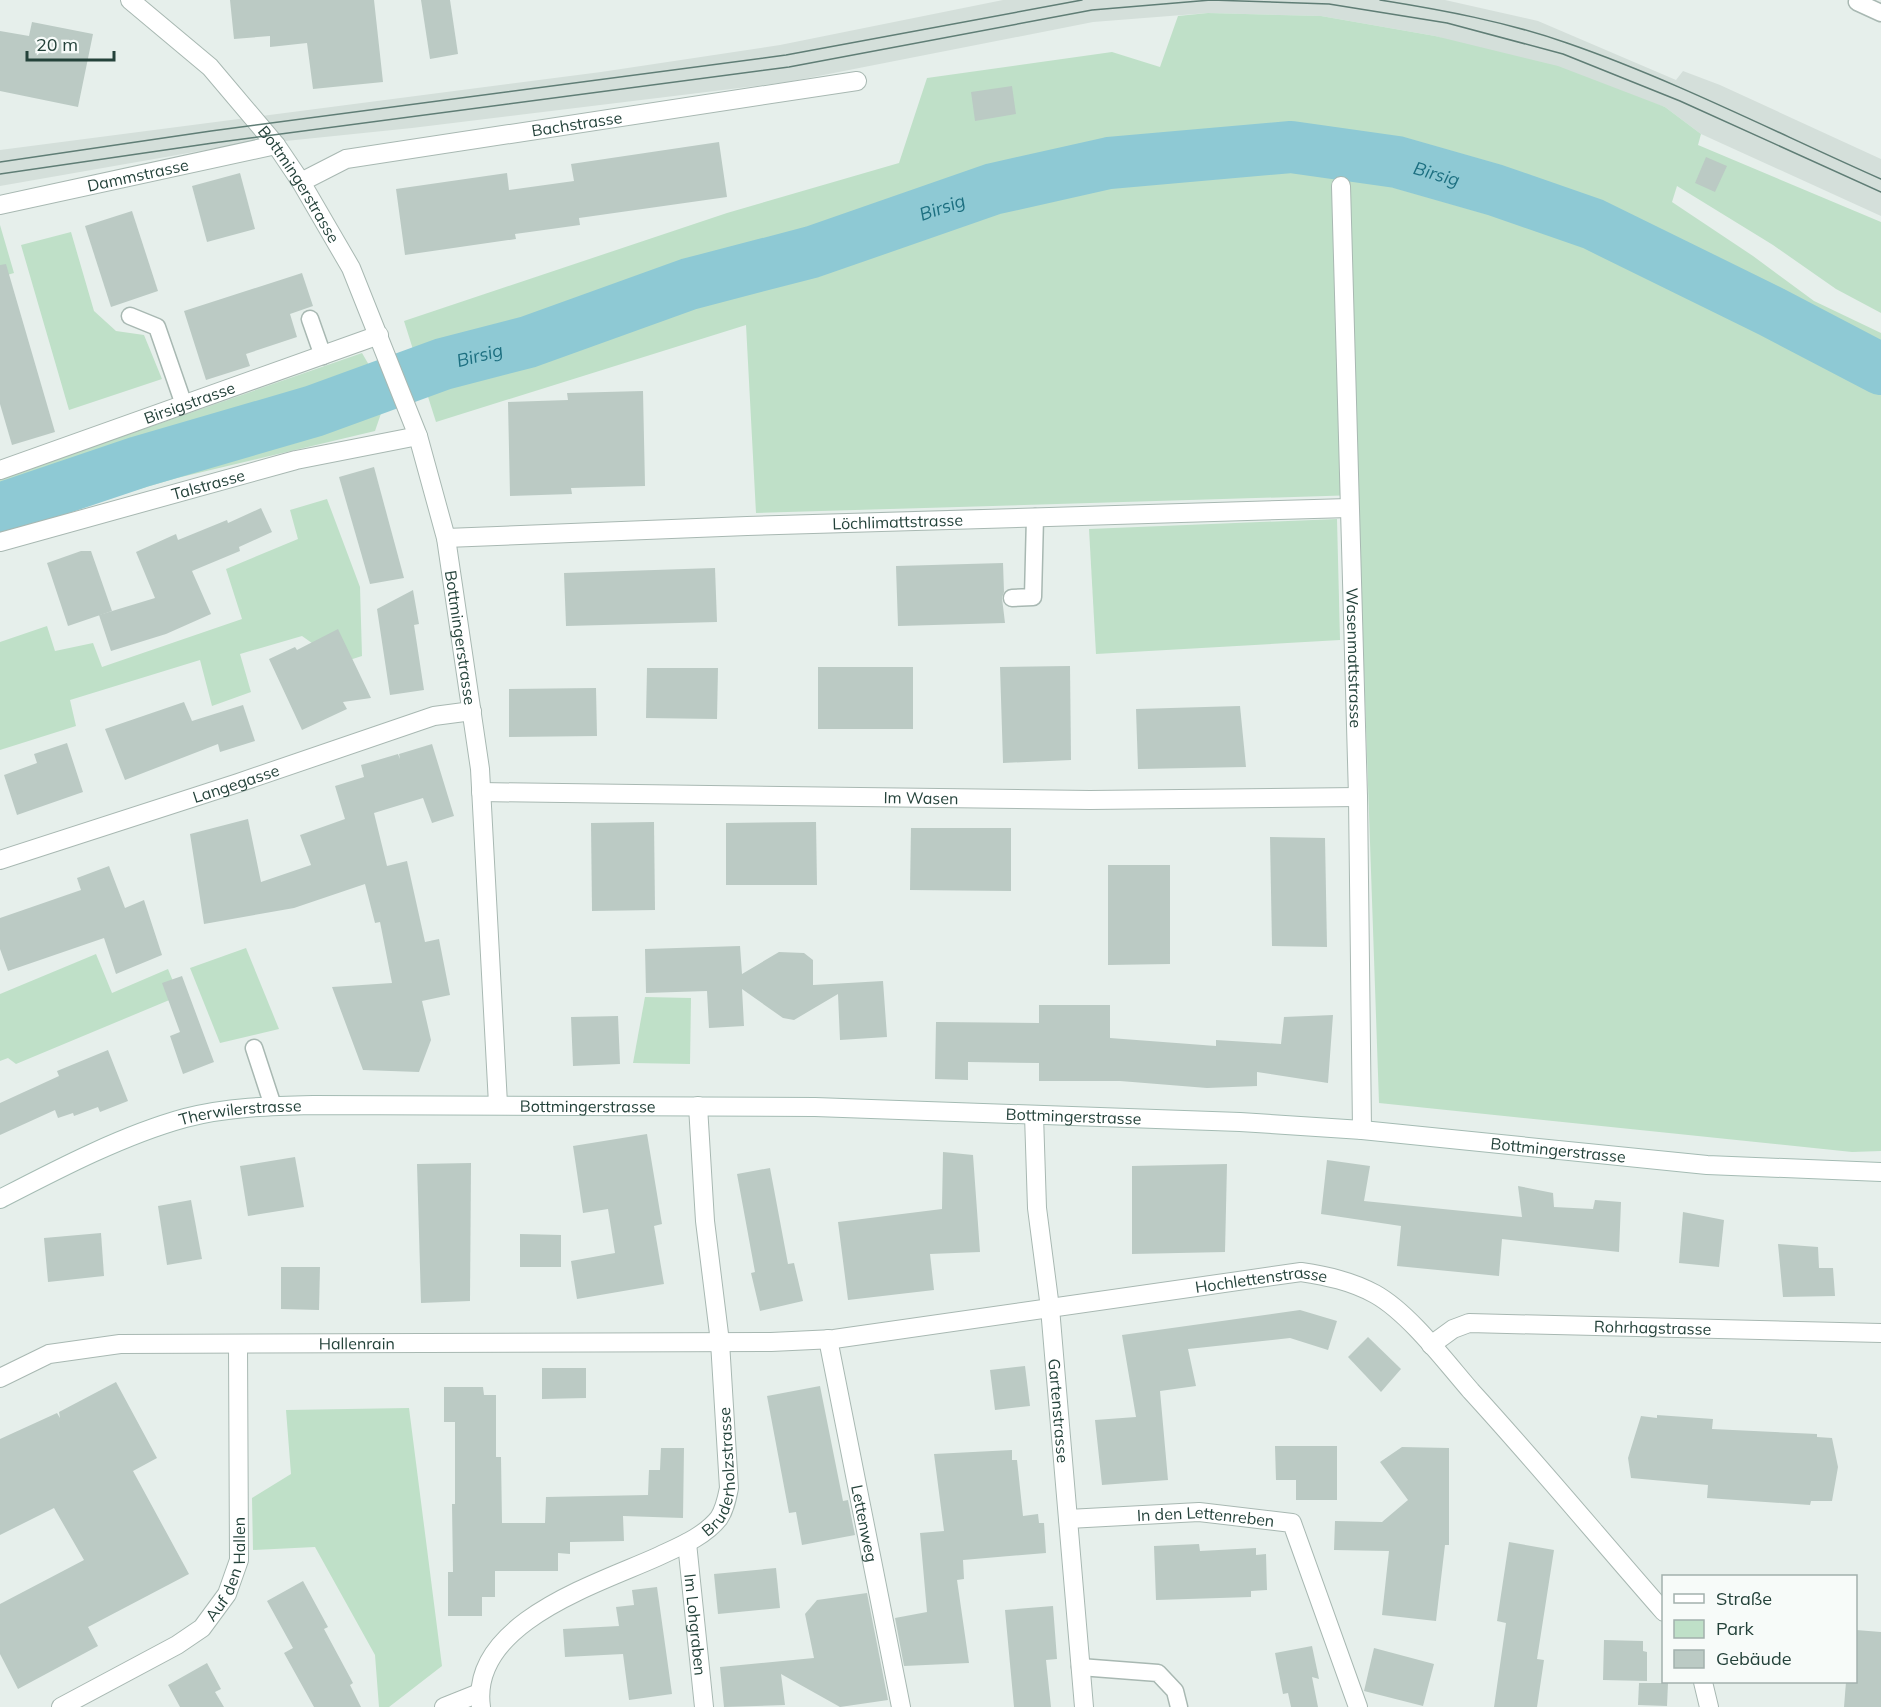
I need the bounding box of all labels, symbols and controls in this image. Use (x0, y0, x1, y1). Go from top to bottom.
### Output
scale bar (27, 24, 114, 62)
text: 20 m (36, 33, 78, 56)
street label: Bachstrasse (530, 107, 623, 141)
street label: Bottmingerstrasse (254, 121, 344, 246)
street label: Dammstrasse (85, 154, 190, 196)
water label: Birsig (1411, 156, 1463, 191)
water label: Birsig (916, 188, 968, 225)
water label: Birsig (454, 337, 505, 372)
street label: Birsigstrasse (141, 377, 238, 428)
street label: Talstrasse (169, 465, 247, 504)
street label: Löchlimattstrasse (832, 510, 963, 533)
street label: Bottmingerstrasse (441, 569, 480, 706)
street label: Wasenmattstrasse (1342, 587, 1366, 728)
street label: Langegasse (190, 760, 282, 807)
street label: Im Wasen (883, 787, 959, 808)
street label: Therwilerstrasse (177, 1095, 302, 1129)
street label: Bottmingerstrasse (520, 1096, 656, 1116)
street label: Bottmingerstrasse (1005, 1104, 1142, 1129)
street label: Bottmingerstrasse (1490, 1133, 1627, 1167)
street label: Hochlettenstrasse (1194, 1262, 1329, 1297)
street label: Rohrhagstrasse (1594, 1316, 1712, 1339)
street label: Hallenrain (319, 1333, 395, 1353)
street label: Gartenstrasse (1044, 1358, 1073, 1464)
street label: Bruderholzstrasse (697, 1406, 739, 1540)
street label: Lettenweg (847, 1483, 882, 1564)
street label: In den Lettenreben (1136, 1502, 1276, 1531)
street label: Auf den Hallen (201, 1517, 249, 1625)
street label: Im Lohgraben (680, 1573, 711, 1676)
legend (1662, 1575, 1857, 1683)
text: Straße (1716, 1587, 1772, 1610)
text: Park (1716, 1617, 1755, 1640)
text: Gebäude (1716, 1647, 1792, 1670)

